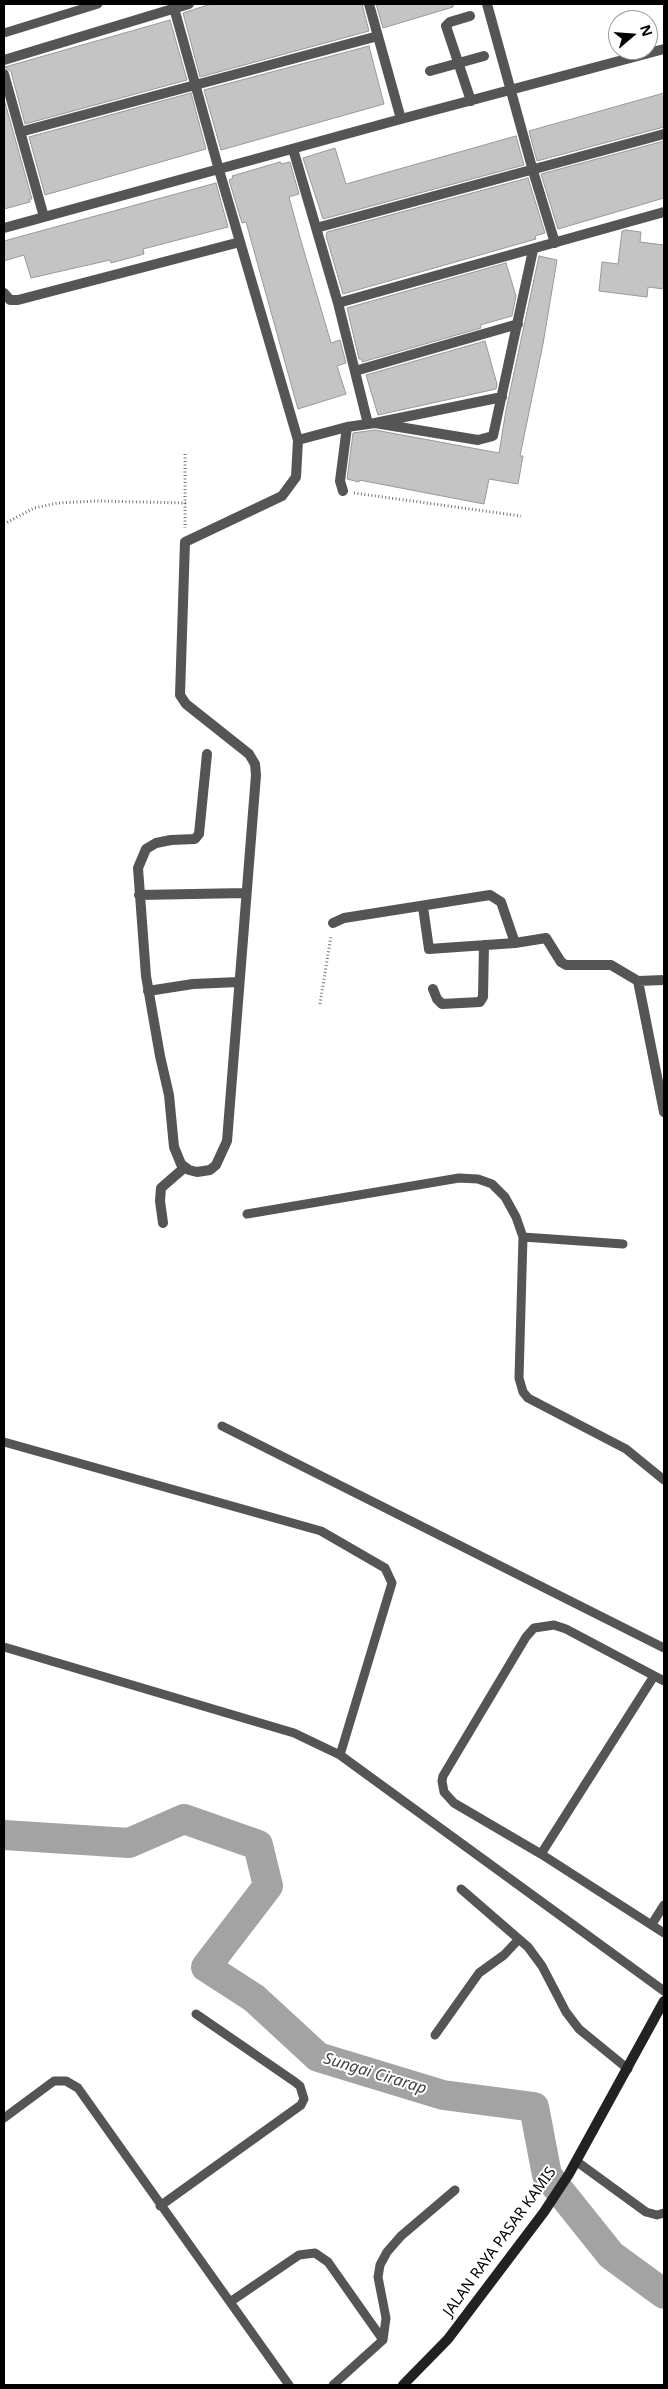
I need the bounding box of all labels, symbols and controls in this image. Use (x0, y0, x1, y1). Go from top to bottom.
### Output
north arrow (608, 10, 658, 60)
text: N (636, 22, 658, 39)
water label: Sungai Cirarap (321, 2049, 429, 2099)
street label: JALAN RAYA PASAR KAMIS (440, 2164, 560, 2320)

